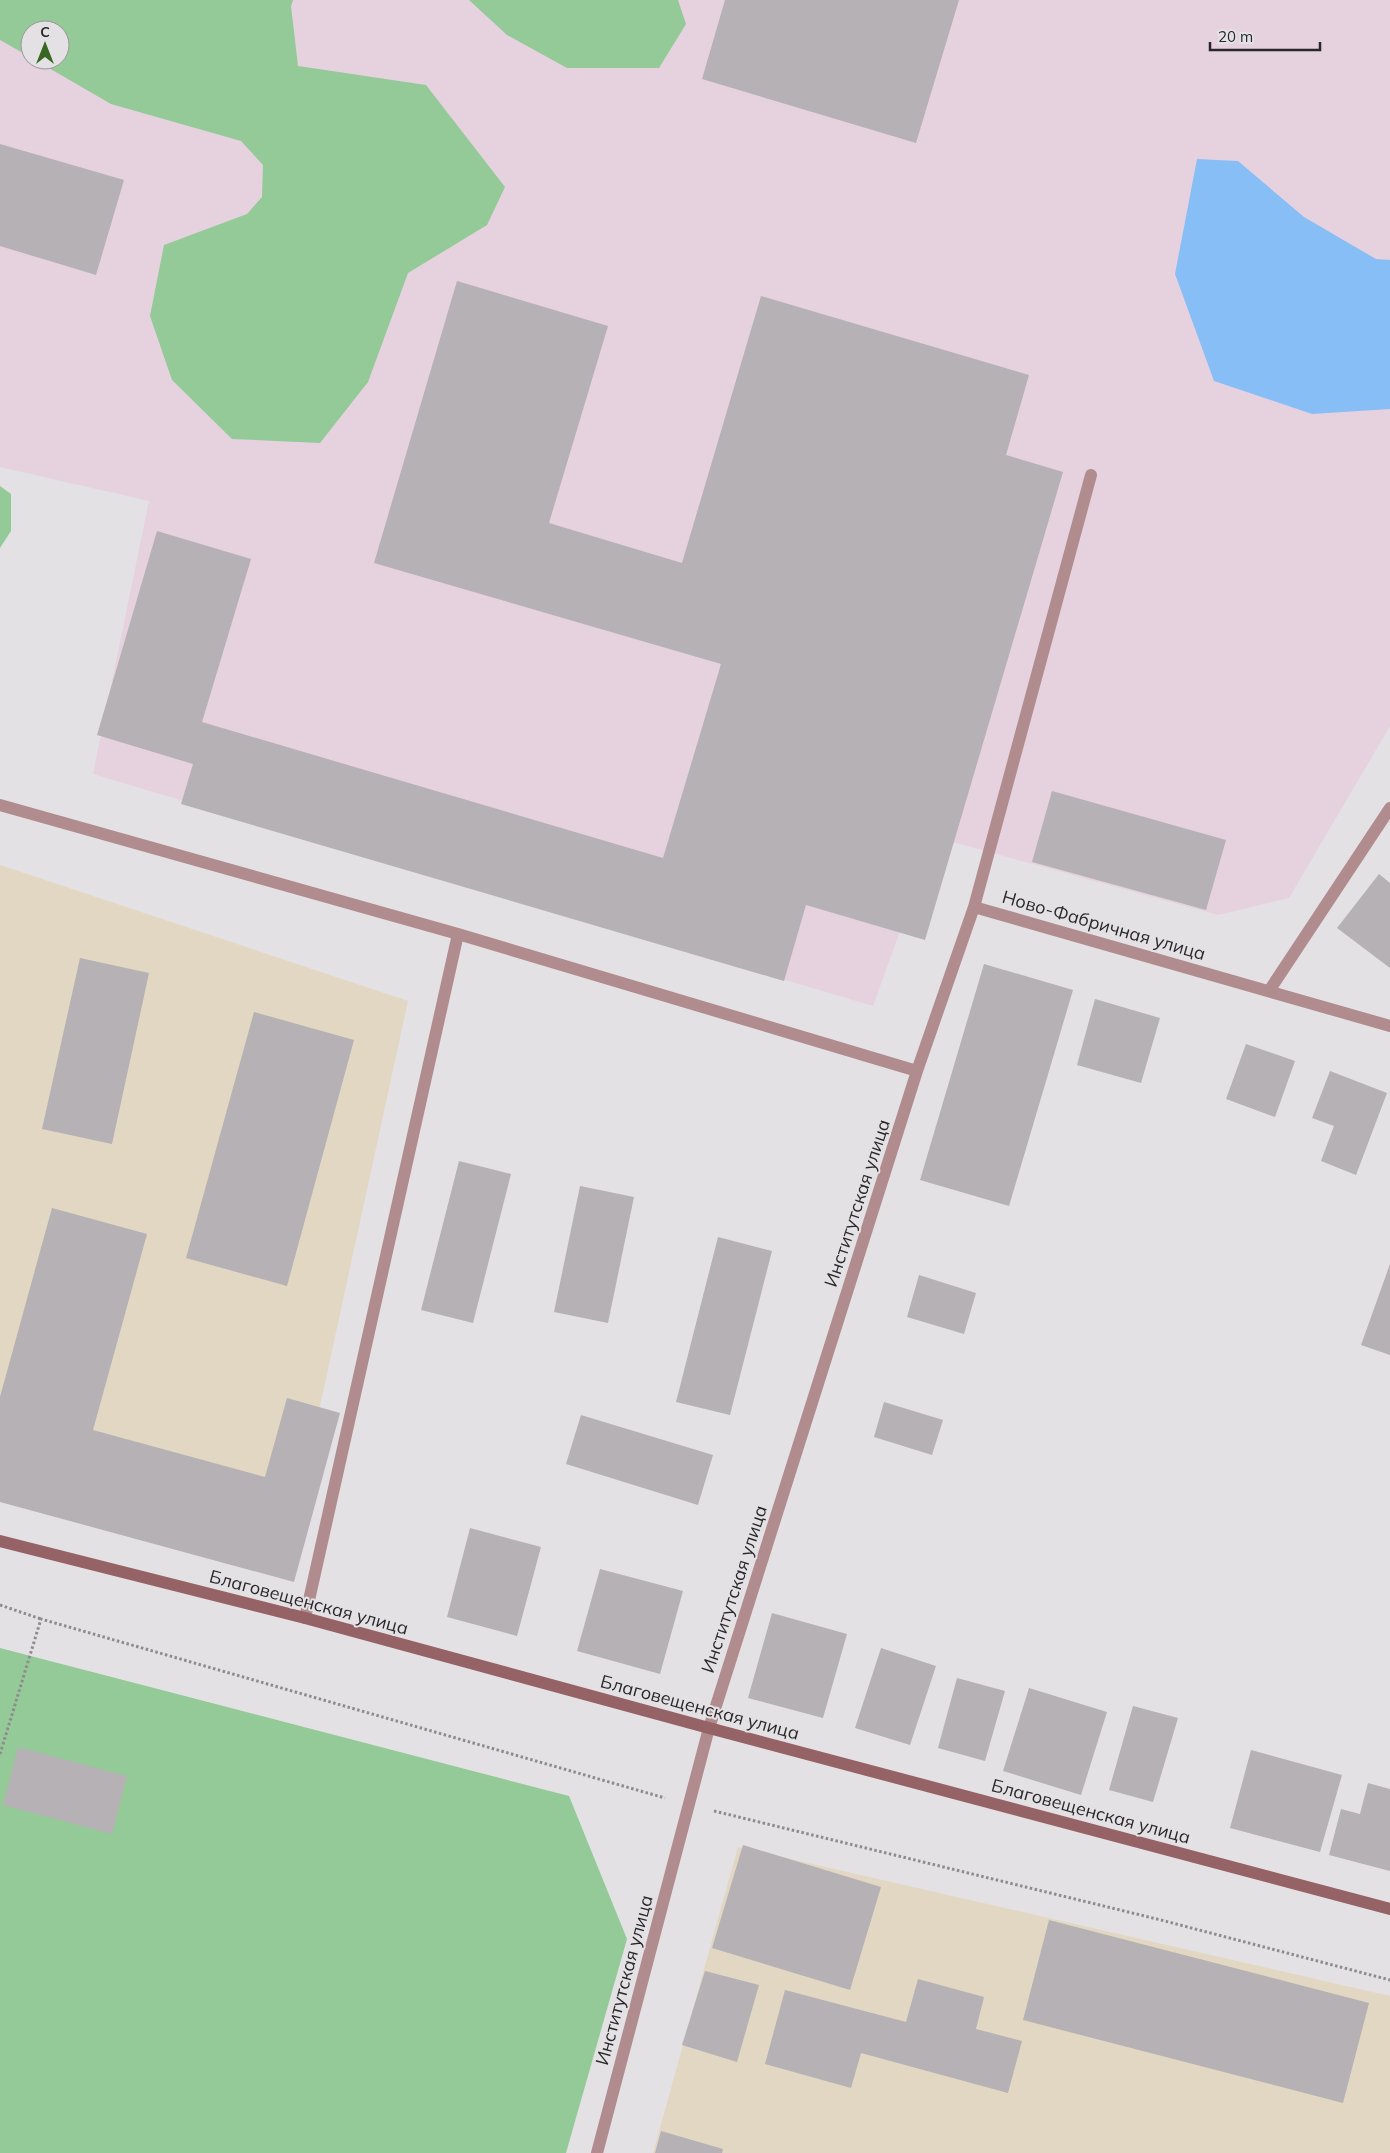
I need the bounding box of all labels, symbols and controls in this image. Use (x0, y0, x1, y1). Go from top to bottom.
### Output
north arrow (20, 20, 70, 70)
scale bar (1210, 20, 1320, 52)
text: С (40, 23, 50, 41)
text: 20 m (1218, 27, 1253, 46)
street label: Ново-Фабричная улица (1000, 885, 1208, 965)
street label: Институтская улица (819, 1116, 895, 1290)
street label: Институтская улица (696, 1502, 772, 1676)
street label: Благовещенская улица (207, 1564, 411, 1640)
street label: Благовещенская улица (598, 1669, 802, 1745)
street label: Благовещенская улица (989, 1773, 1193, 1849)
street label: Институтская улица (590, 1892, 658, 2068)

